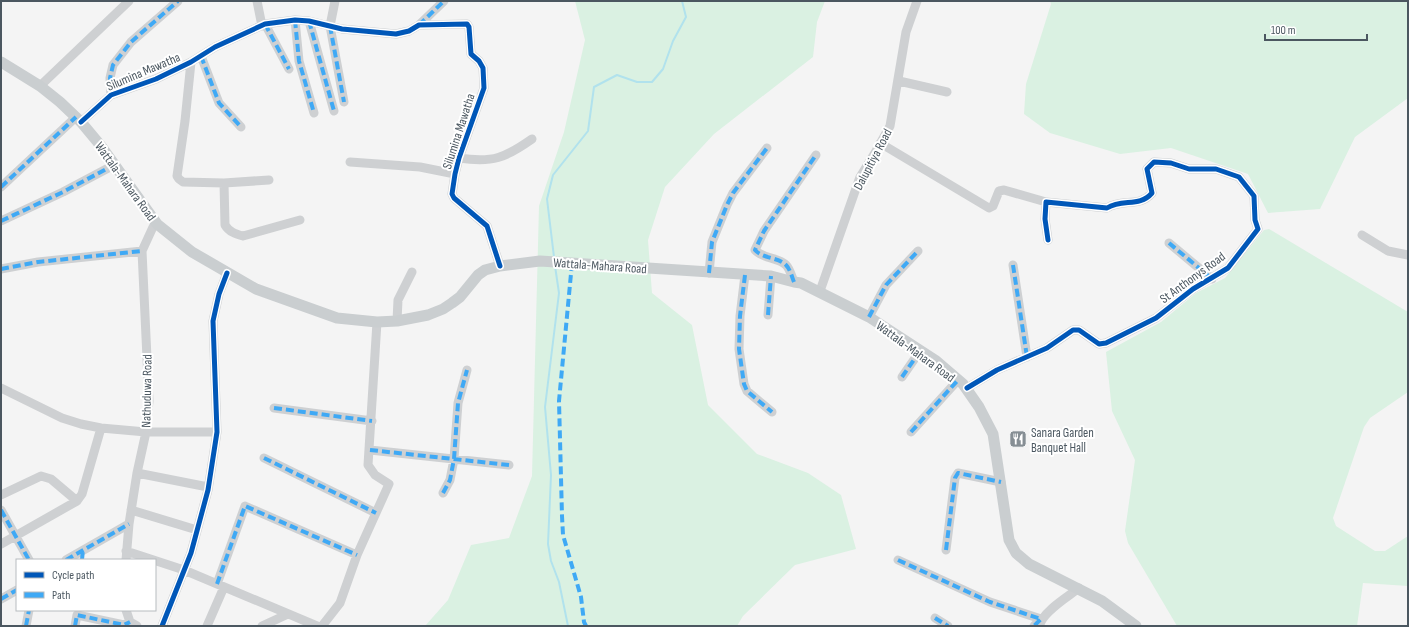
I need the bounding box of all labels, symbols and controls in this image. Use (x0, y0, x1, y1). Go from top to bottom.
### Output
scale bar (1265, 16, 1367, 42)
text: 100 m (1271, 23, 1296, 38)
street label: Silumina Mawatha (104, 49, 183, 95)
street label: Silumina Mawatha (439, 91, 479, 171)
street label: Dalupitiya Road (850, 126, 896, 193)
street label: Wattala-Mahara Road (91, 139, 159, 224)
street label: St Anthonys Road (1157, 249, 1228, 307)
street label: Wattala-Mahara Road (553, 255, 647, 277)
street label: Wattala-Mahara Road (873, 318, 958, 386)
street label: Nathuduwa Road (138, 354, 156, 428)
place label: Sanara Garden Banquet Hall (1031, 425, 1094, 456)
restaurant icon: Sanara Garden Banquet Hall (1008, 429, 1028, 449)
legend (16, 559, 156, 611)
text: Cycle path (52, 568, 94, 583)
text: Path (52, 588, 70, 603)

